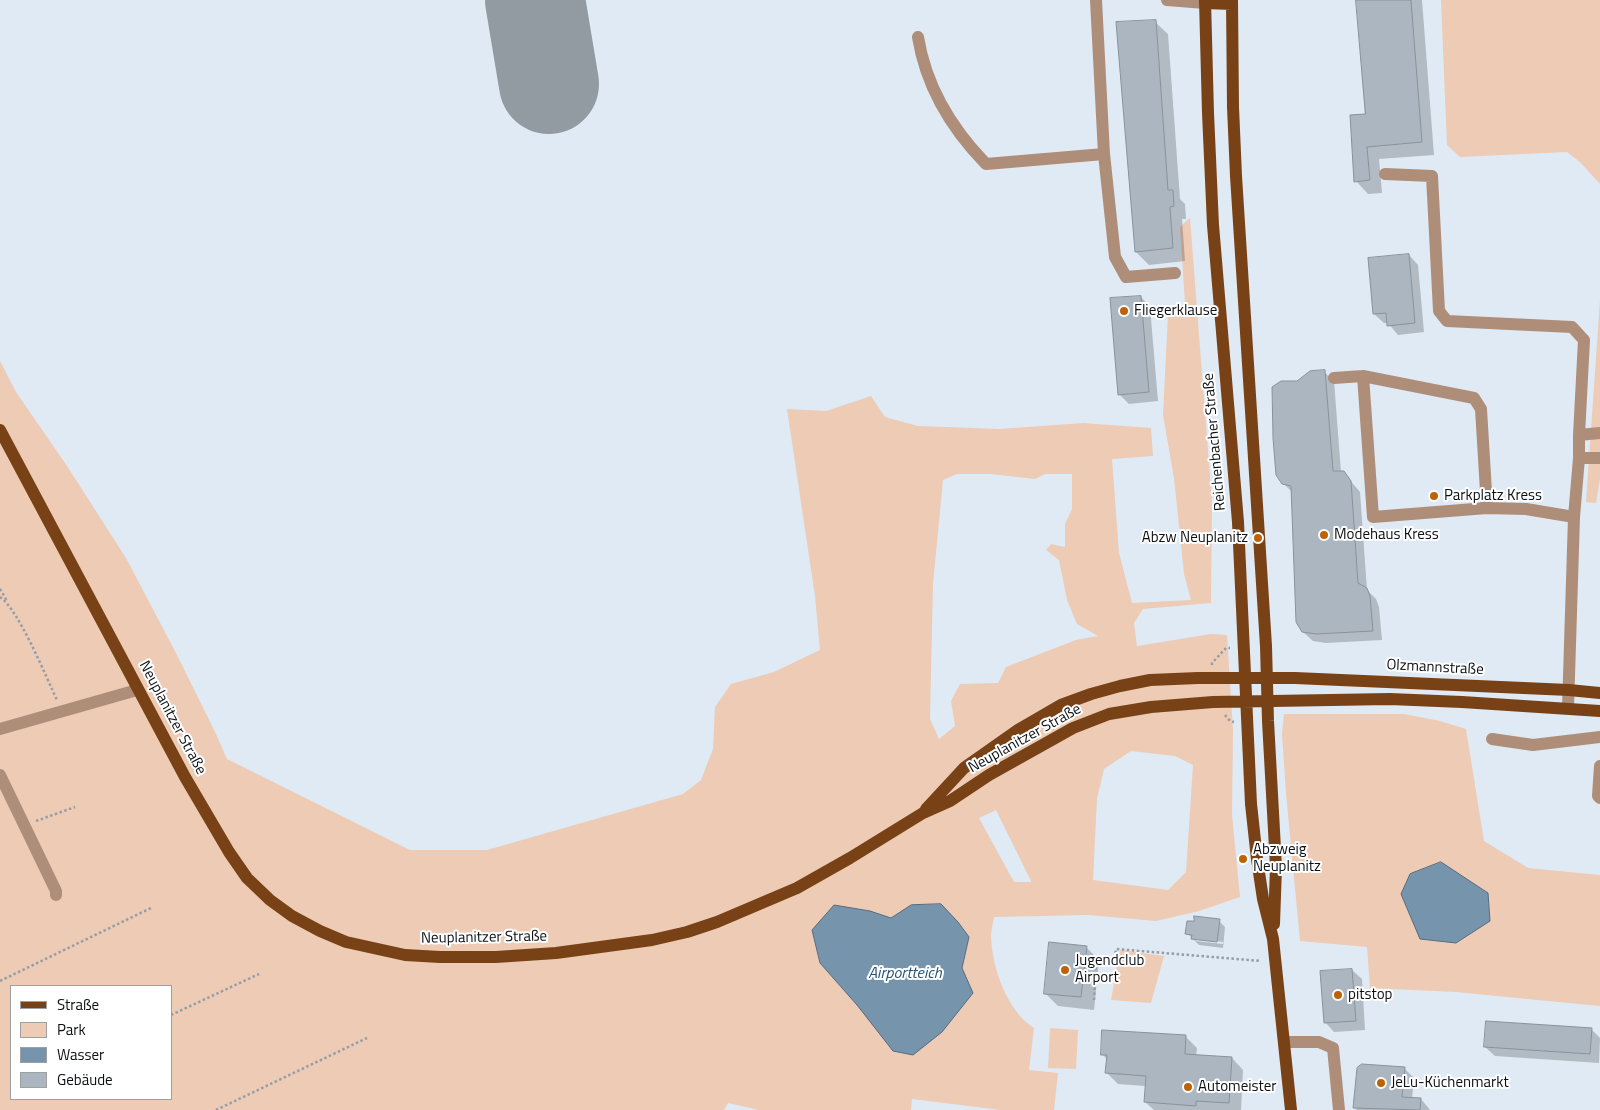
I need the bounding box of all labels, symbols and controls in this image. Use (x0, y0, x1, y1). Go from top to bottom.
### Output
place label: Fliegerklause (1134, 302, 1217, 320)
marker: Fliegerklause (1118, 305, 1130, 317)
street label: Reichenbacher Straße (1200, 372, 1230, 512)
place label: Parkplatz Kress (1444, 487, 1542, 505)
marker: Parkplatz Kress (1428, 490, 1440, 502)
place label: Modehaus Kress (1334, 526, 1439, 544)
place label: Abzw Neuplanitz (1142, 529, 1248, 547)
marker: Modehaus Kress (1318, 529, 1330, 541)
marker: Abzw Neuplanitz (1252, 532, 1264, 544)
street label: Olzmannstraße (1386, 656, 1484, 680)
street label: Neuplanitzer Straße (134, 658, 210, 778)
street label: Neuplanitzer Straße (965, 701, 1085, 777)
place label: Abzweig Neuplanitz (1253, 841, 1321, 876)
marker: Abzweig Neuplanitz (1237, 853, 1249, 865)
street label: Neuplanitzer Straße (421, 928, 547, 948)
place label: Jugendclub Airport (1075, 952, 1144, 987)
water label: Airportteich (868, 964, 942, 984)
marker: Jugendclub Airport (1059, 964, 1071, 976)
legend (10, 985, 172, 1100)
place label: pitstop (1348, 986, 1393, 1004)
marker: pitstop (1332, 989, 1344, 1001)
text: Straße (57, 993, 99, 1016)
text: Park (57, 1018, 86, 1041)
text: Wasser (57, 1043, 104, 1066)
text: Gebäude (57, 1068, 113, 1091)
place label: JeLu-Küchenmarkt (1391, 1074, 1509, 1092)
marker: JeLu-Küchenmarkt (1375, 1077, 1387, 1089)
place label: Automeister (1198, 1078, 1276, 1096)
marker: Automeister (1182, 1081, 1194, 1093)

